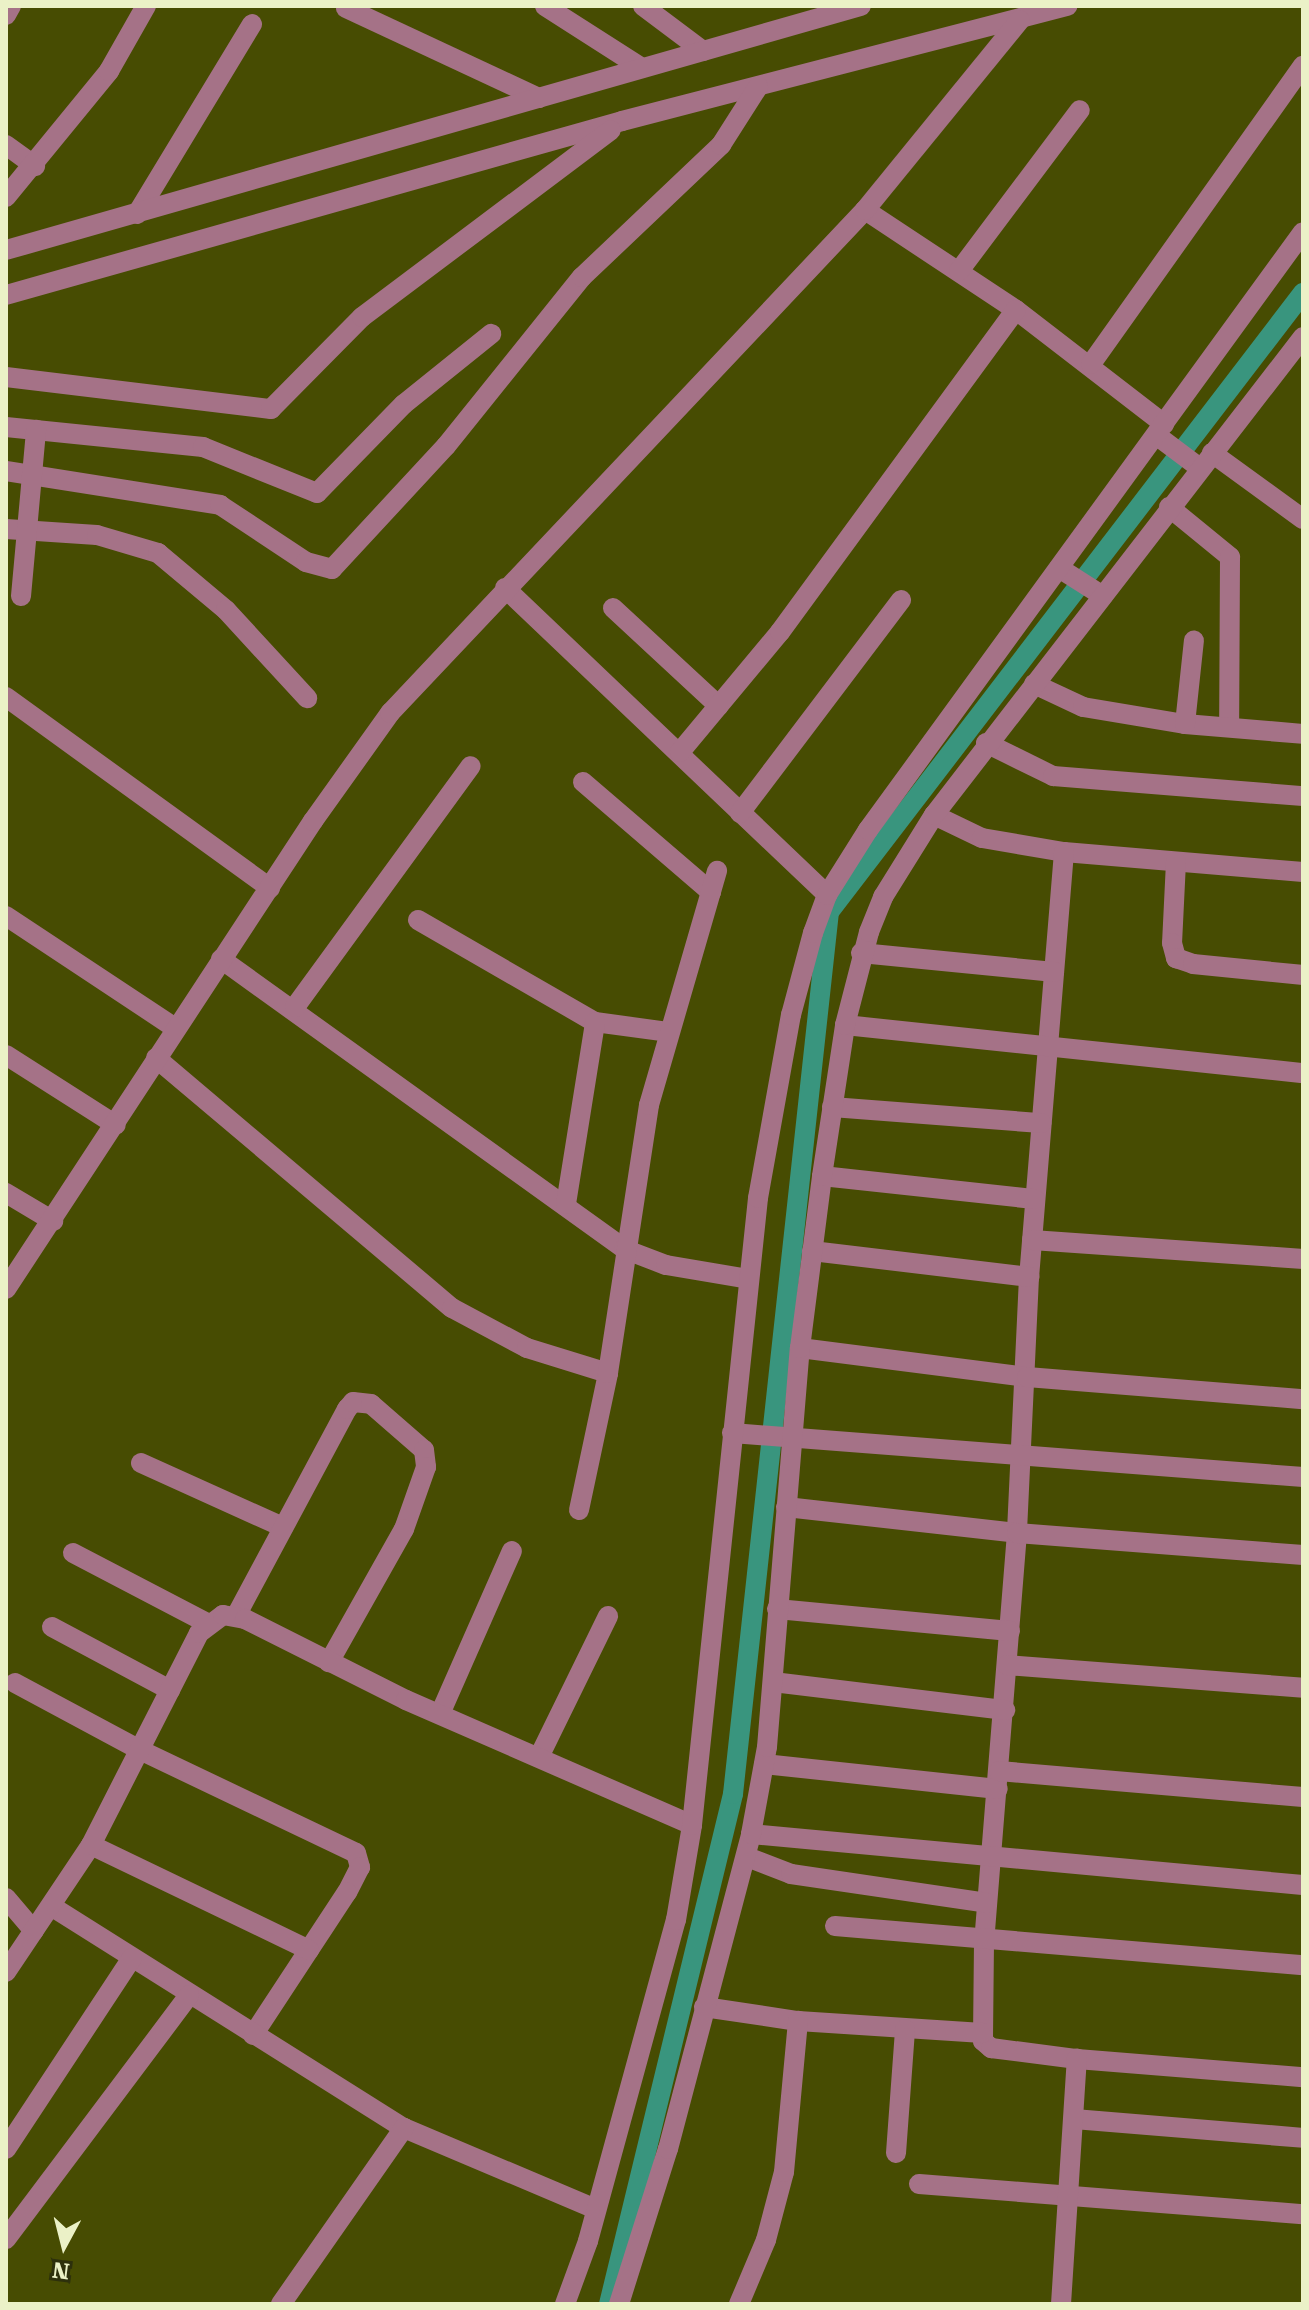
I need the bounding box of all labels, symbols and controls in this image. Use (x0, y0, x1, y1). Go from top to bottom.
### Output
north arrow (24, 2206, 104, 2286)
text: N (51, 2257, 71, 2284)

